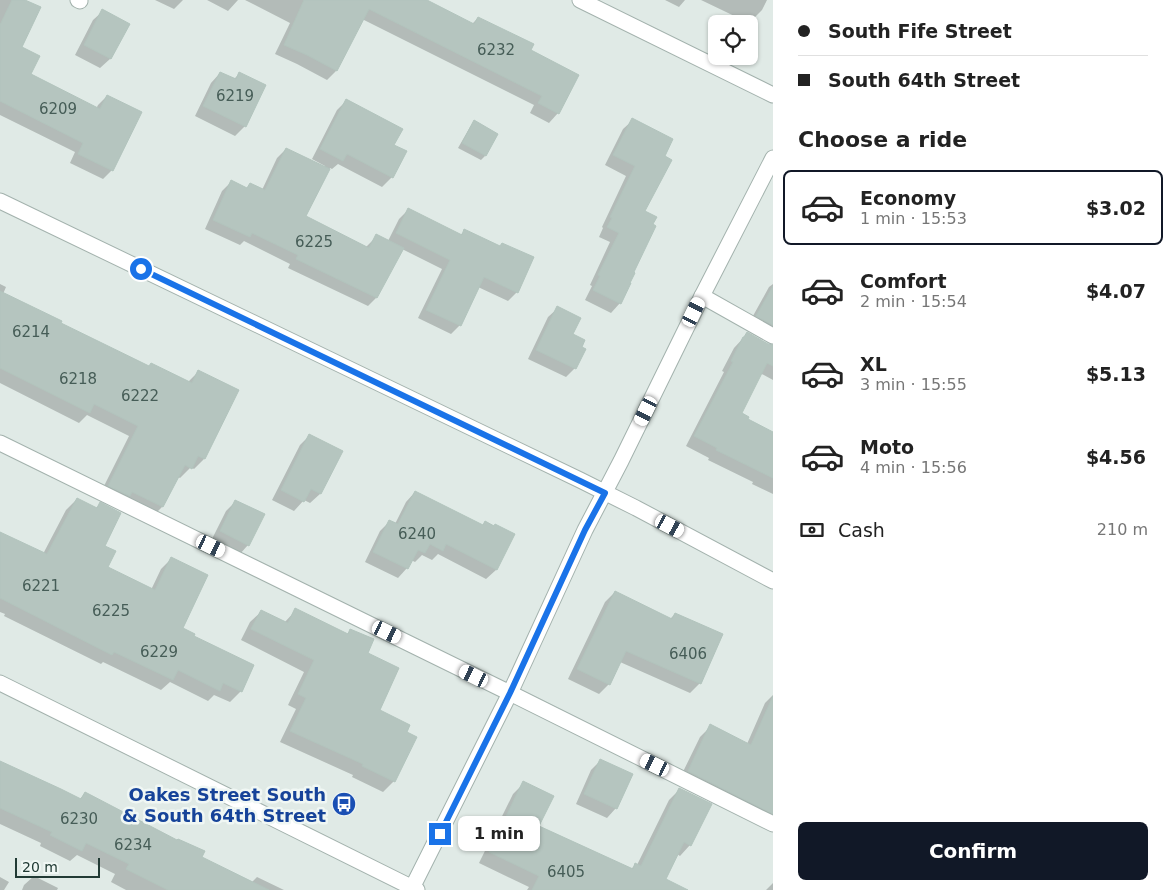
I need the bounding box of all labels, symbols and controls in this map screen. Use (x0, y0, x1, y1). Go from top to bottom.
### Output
map controls (708, 15, 758, 65)
button: locate (708, 15, 758, 65)
text: South Fife Street (828, 20, 1012, 42)
house number: 6232 (477, 41, 515, 59)
text: South 64th Street (828, 69, 1020, 91)
house number: 6219 (216, 87, 254, 105)
house number: 6209 (39, 100, 77, 118)
text: Choose a ride (798, 127, 967, 152)
icon: car (800, 185, 845, 230)
text: Economy (860, 187, 956, 209)
text: $3.02 (1086, 197, 1146, 219)
text: 1 min · 15:53 (860, 209, 967, 228)
house number: 6225 (295, 233, 333, 251)
route start (130, 258, 152, 280)
icon: car (800, 268, 845, 313)
text: Comfort (860, 270, 947, 292)
text: $4.07 (1086, 280, 1146, 302)
text: 2 min · 15:54 (860, 292, 967, 311)
car (680, 295, 707, 329)
house number: 6214 (12, 323, 50, 341)
icon: car (800, 351, 845, 396)
text: XL (860, 353, 887, 375)
text: $5.13 (1086, 363, 1146, 385)
house number: 6218 (59, 370, 97, 388)
text: 3 min · 15:55 (860, 375, 967, 394)
house number: 6222 (121, 387, 159, 405)
car (632, 394, 659, 428)
icon: car (800, 434, 845, 479)
text: Moto (860, 436, 914, 458)
text: $4.56 (1086, 446, 1146, 468)
text: 4 min · 15:56 (860, 458, 967, 477)
car (653, 512, 686, 540)
icon: cash (798, 516, 826, 544)
text: Cash (838, 519, 885, 541)
text: 210 m (1097, 520, 1148, 539)
house number: 6240 (398, 525, 436, 543)
car (194, 533, 227, 559)
house number: 6221 (22, 577, 60, 595)
house number: 6225 (92, 602, 130, 620)
car (370, 619, 403, 645)
house number: 6229 (140, 643, 178, 661)
house number: 6406 (669, 645, 707, 663)
car (457, 663, 490, 689)
car (638, 752, 671, 778)
place label: Oakes Street South & South 64th Street (122, 784, 326, 826)
bus stop icon: Oakes Street South & South 64th Street (331, 791, 357, 817)
house number: 6230 (60, 810, 98, 828)
callout: 1 min (458, 816, 540, 852)
button: Confirm (798, 822, 1148, 880)
route end (429, 823, 451, 845)
text: 1 min (474, 824, 524, 843)
house number: 6234 (114, 836, 152, 854)
scale bar (15, 855, 100, 878)
text: 20 m (22, 859, 58, 875)
house number: 6405 (547, 863, 585, 881)

